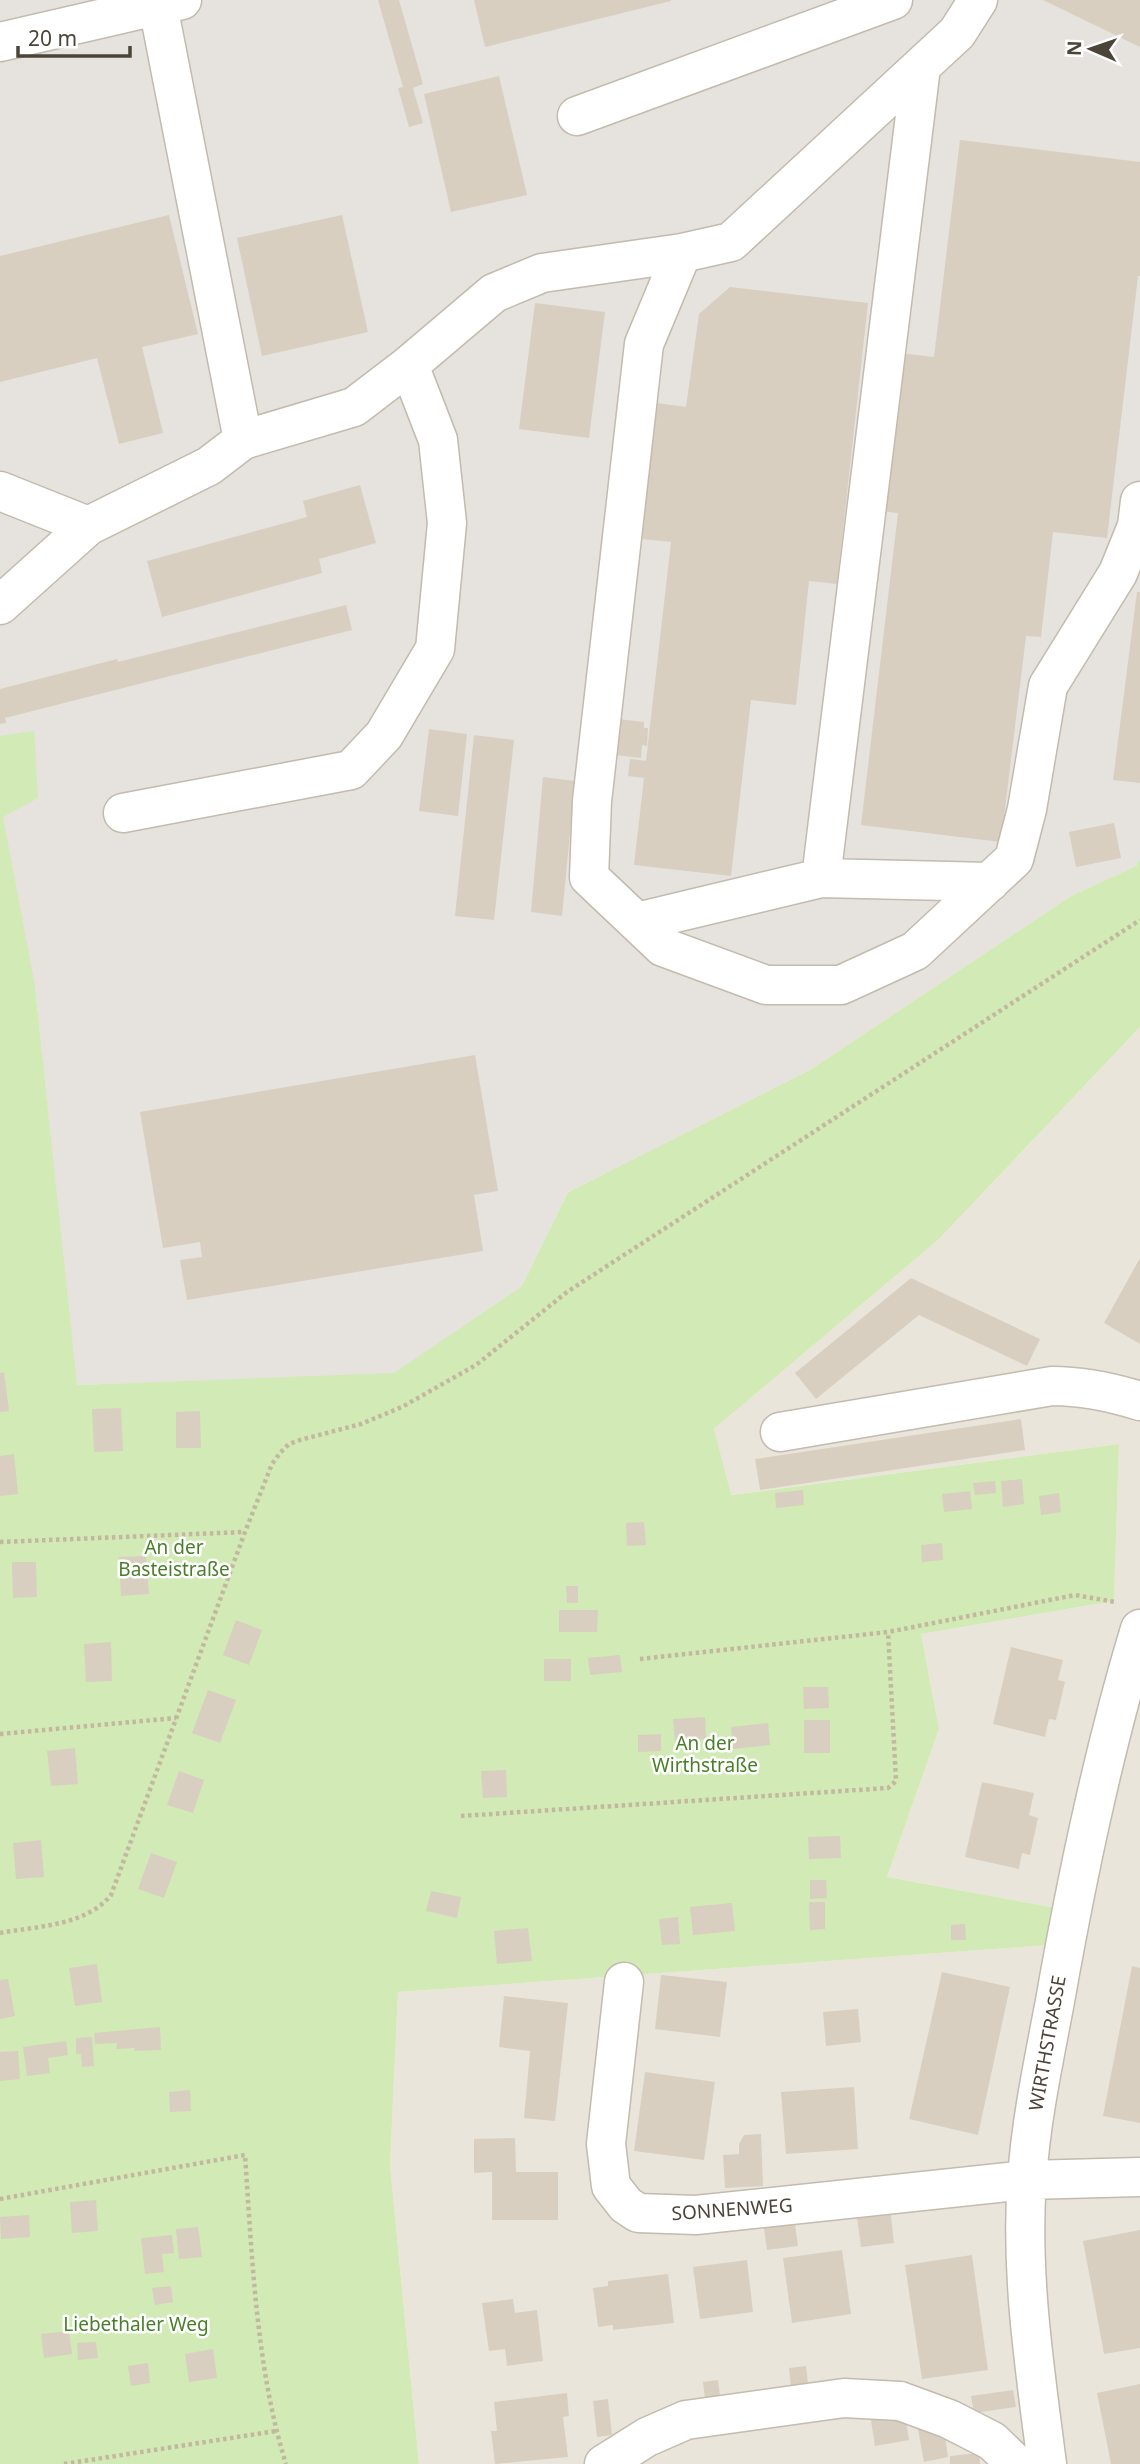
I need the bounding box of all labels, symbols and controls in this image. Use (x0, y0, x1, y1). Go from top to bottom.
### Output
scale bar (18, 14, 130, 58)
north arrow (1056, 14, 1126, 84)
text: 20 m (28, 24, 77, 52)
text: N (1061, 40, 1087, 57)
park label: An der Basteistraße (118, 1534, 230, 1582)
park label: An der Wirthstraße (652, 1730, 758, 1778)
street label: WIRTHSTRASSE (1022, 1973, 1072, 2113)
street label: SONNENWEG (671, 2192, 793, 2226)
park label: Liebethaler Weg (63, 2311, 209, 2337)

